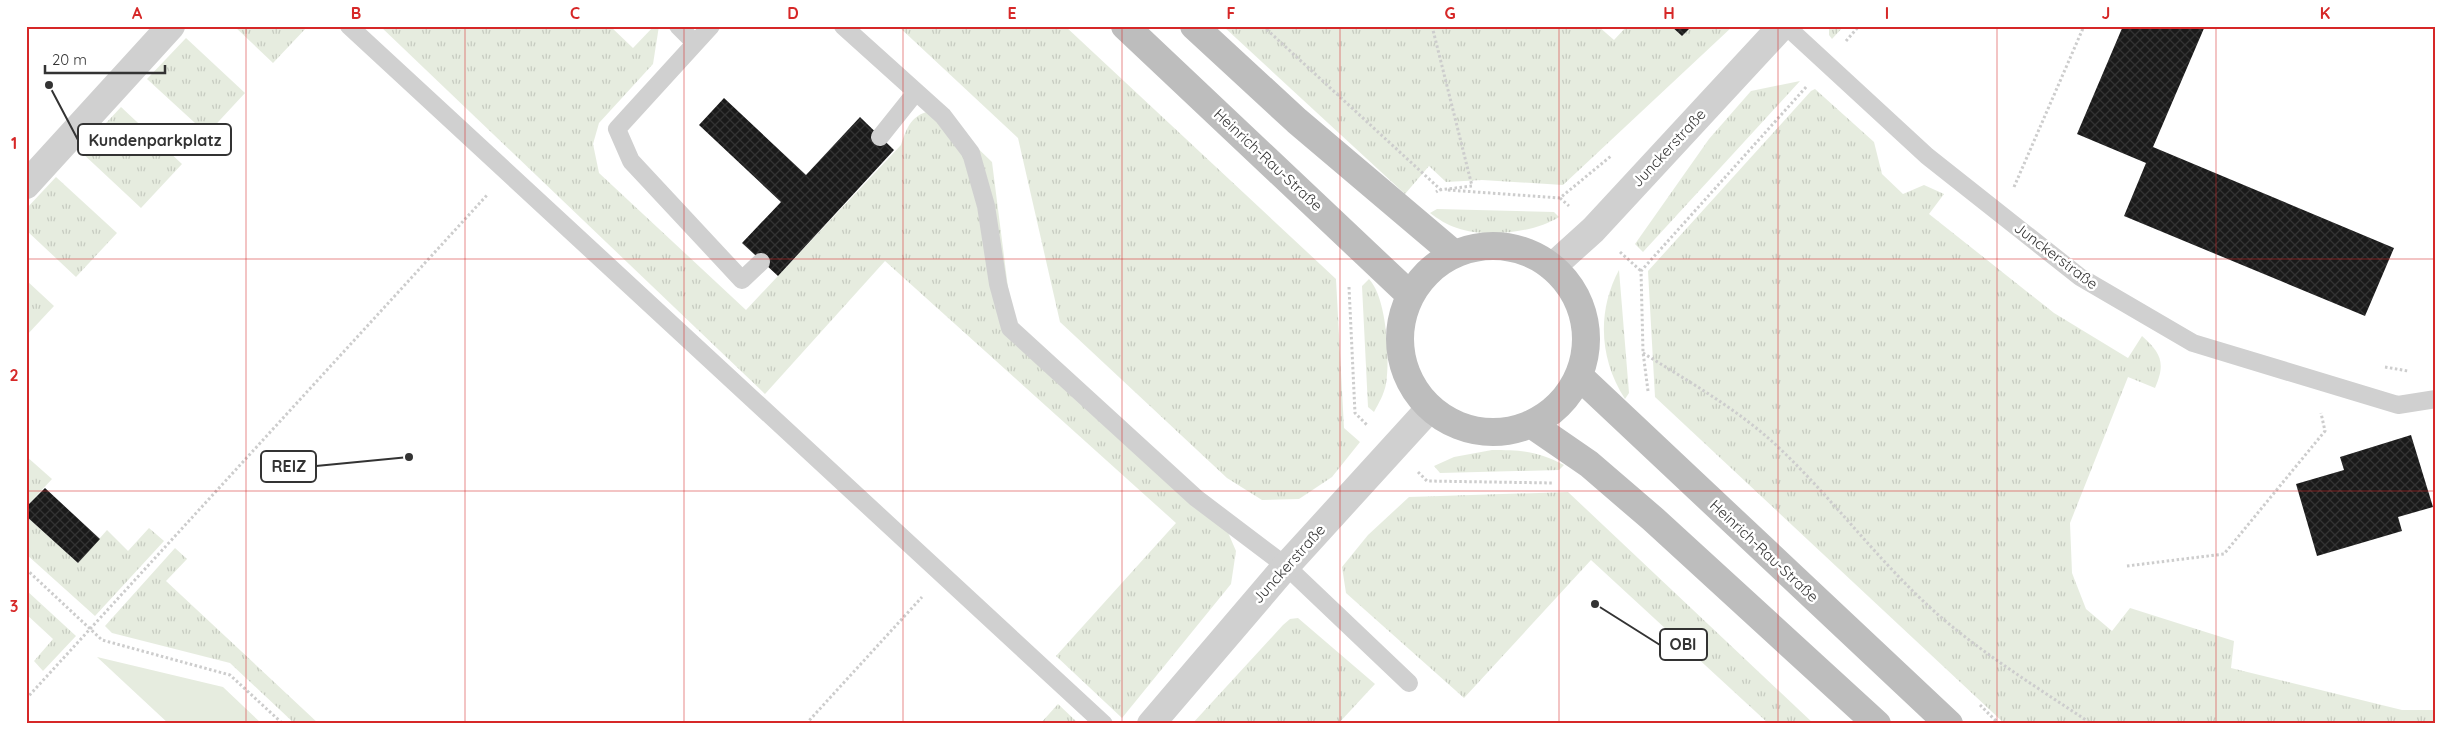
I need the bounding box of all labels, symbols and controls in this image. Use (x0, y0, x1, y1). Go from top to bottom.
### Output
text: A (132, 3, 143, 23)
text: B (351, 3, 361, 23)
text: C (570, 3, 580, 23)
text: D (787, 3, 799, 23)
text: E (1007, 3, 1017, 23)
text: F (1227, 3, 1236, 23)
text: G (1444, 3, 1456, 23)
text: H (1663, 3, 1675, 23)
text: I (1885, 3, 1889, 23)
text: J (2102, 3, 2110, 23)
text: K (2320, 3, 2330, 23)
scale bar (45, 42, 165, 74)
text: 20 m (52, 50, 87, 69)
street label: Heinrich-Rau-Straße (1210, 104, 1327, 215)
street label: Junckerstraße (1628, 105, 1710, 191)
callout: Kundenparkplatz (78, 124, 231, 155)
text: Kundenparkplatz (88, 130, 222, 150)
text: 1 (11, 133, 17, 153)
street label: Junckerstraße (2011, 218, 2102, 293)
text: 2 (9, 365, 19, 385)
callout: REIZ (261, 451, 316, 482)
text: REIZ (272, 456, 306, 476)
street label: Heinrich-Rau-Straße (1706, 495, 1823, 606)
street label: Junckerstraße (1248, 520, 1329, 607)
text: 3 (10, 596, 18, 616)
callout: OBI (1660, 629, 1707, 660)
text: OBI (1669, 634, 1697, 654)

